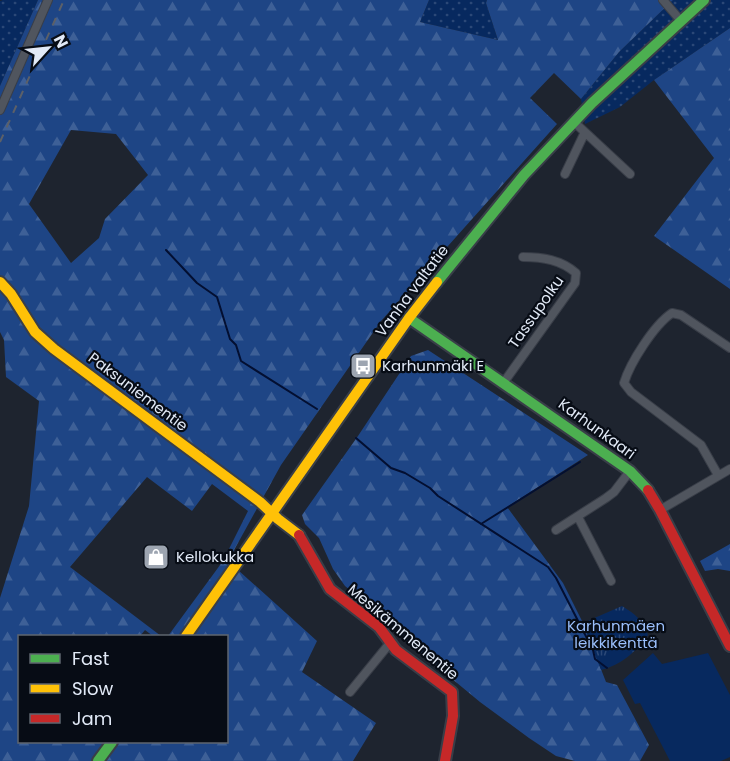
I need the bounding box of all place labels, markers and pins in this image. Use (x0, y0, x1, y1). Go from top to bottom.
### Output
bus stop icon: Karhunmäki E (348, 351, 378, 381)
place label: Karhunmäki E (382, 355, 484, 376)
shop icon: Kellokukka (141, 542, 171, 572)
place label: Kellokukka (176, 546, 254, 567)

